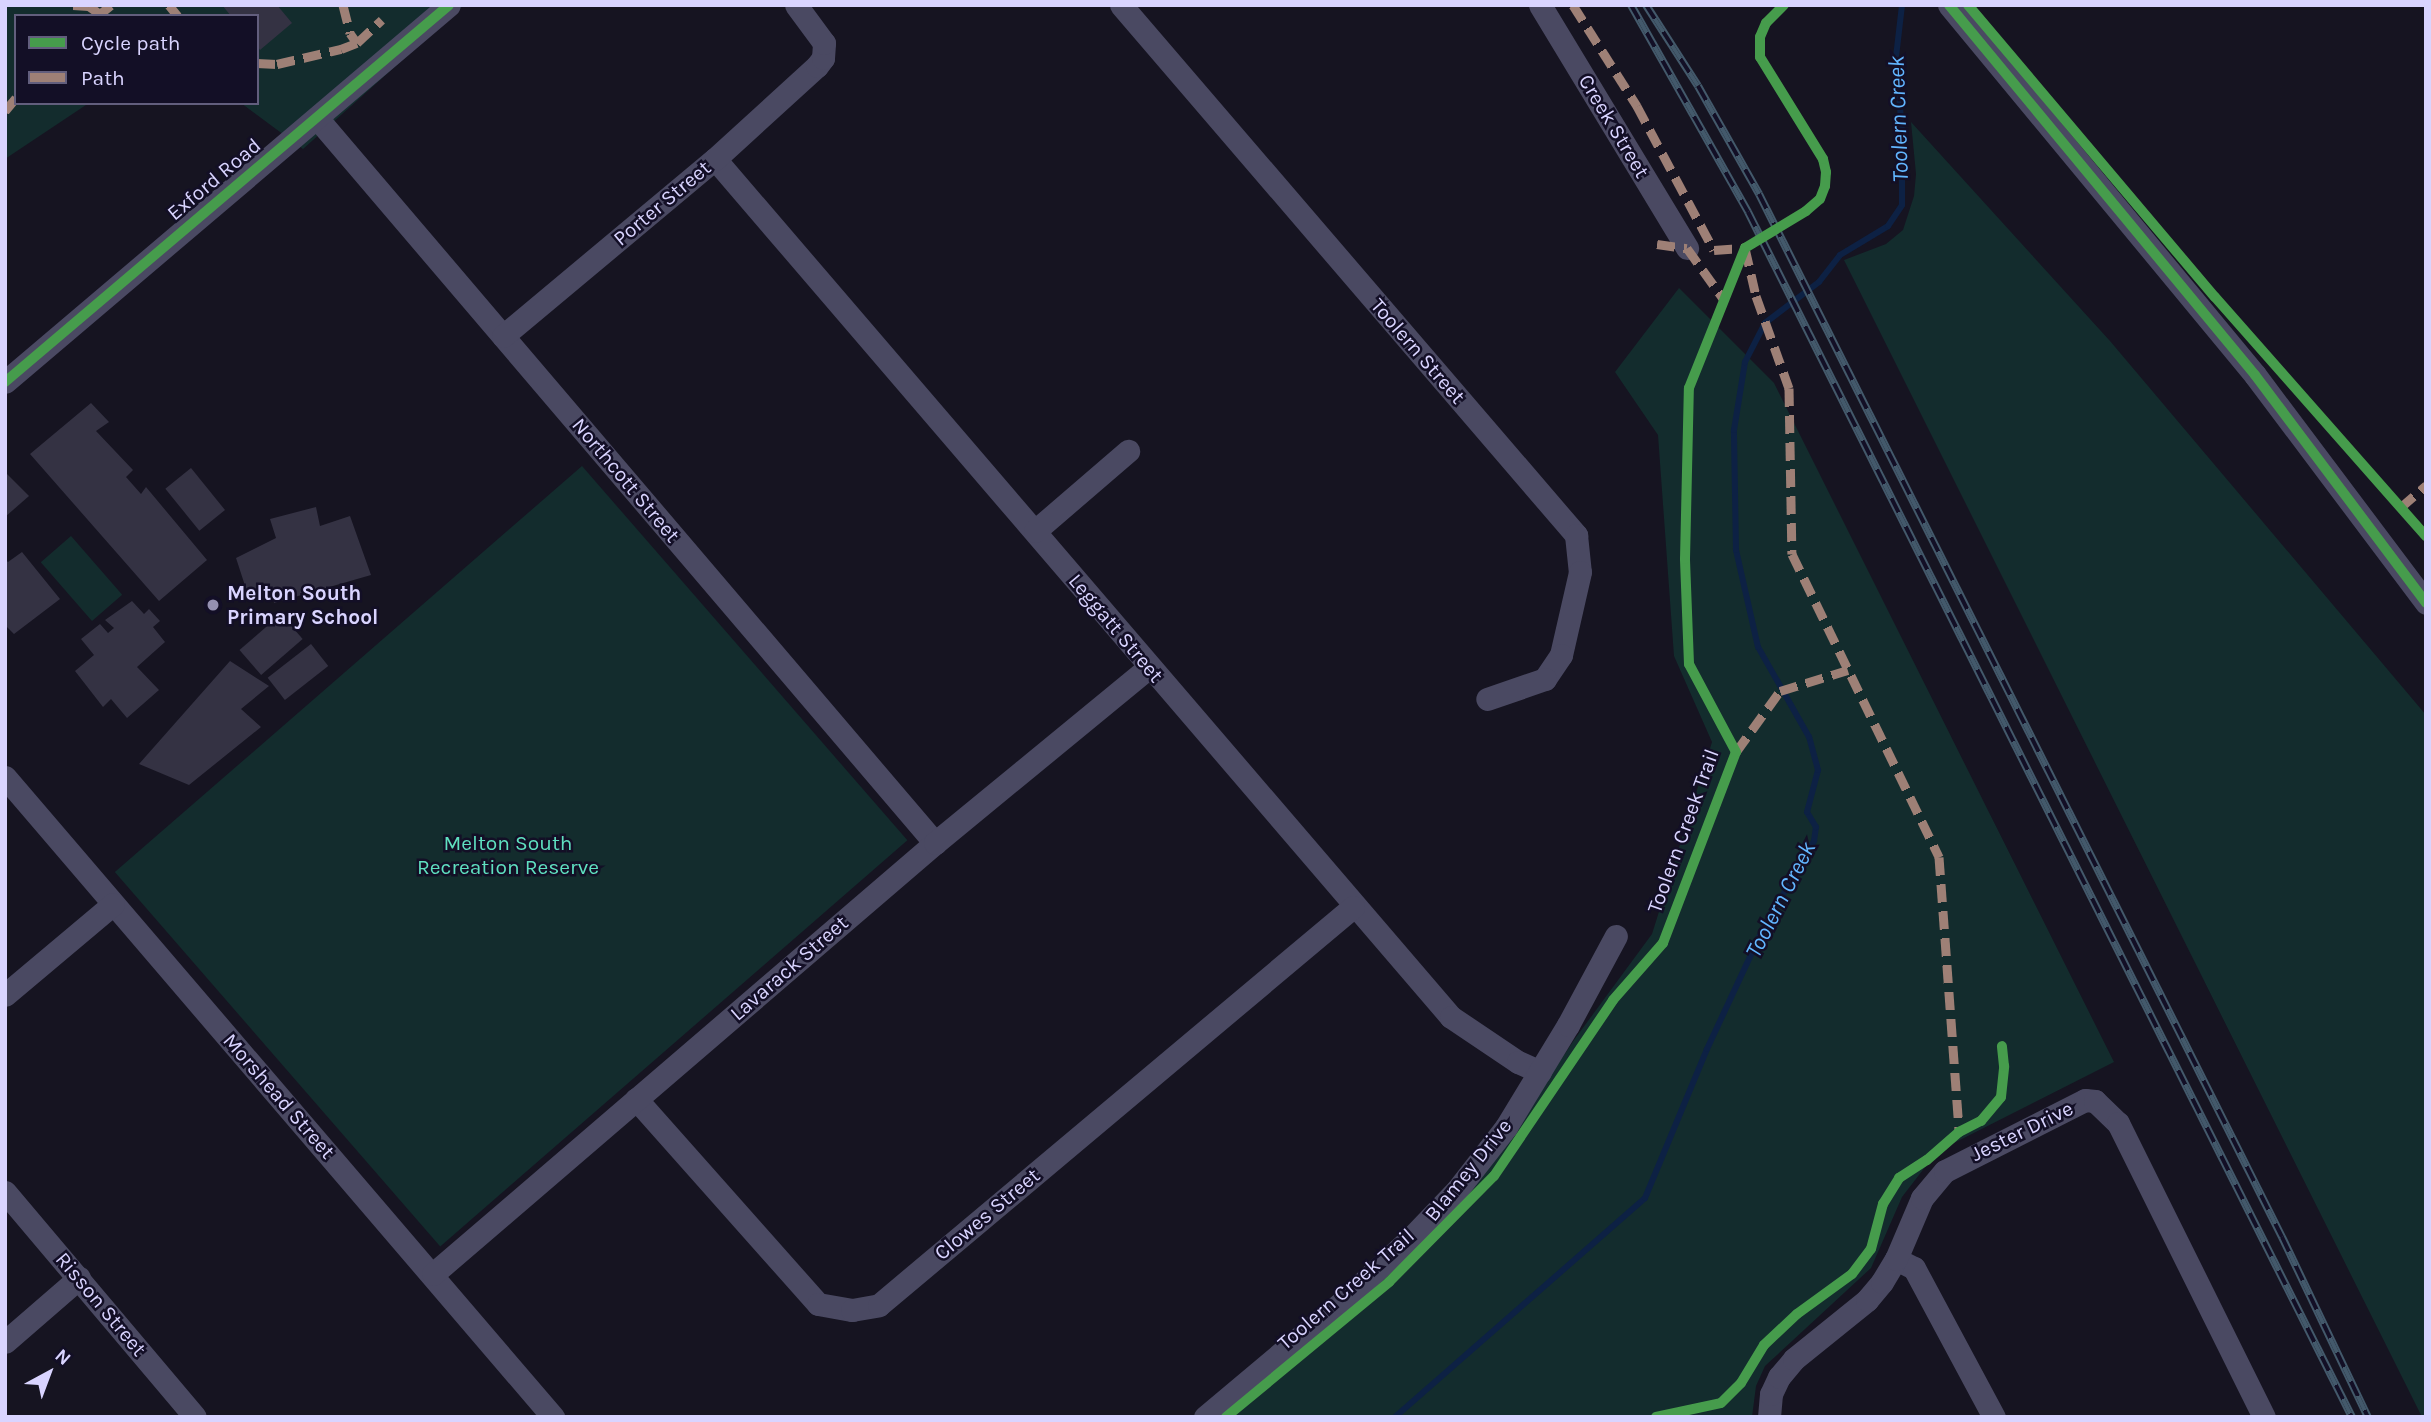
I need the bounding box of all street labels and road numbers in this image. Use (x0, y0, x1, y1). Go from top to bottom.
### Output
street label: Creek Street (1573, 70, 1655, 182)
street label: Exford Road (162, 133, 266, 225)
street label: Porter Street (608, 155, 716, 251)
street label: Toolern Street (1365, 293, 1471, 409)
street label: Northcott Street (567, 413, 685, 547)
street label: Leggatt Street (1063, 568, 1169, 688)
street label: Toolern Creek Trail (1642, 745, 1724, 917)
street label: Lavarack Street (725, 910, 853, 1026)
street label: Morshead Street (218, 1028, 340, 1164)
street label: Jester Drive (1967, 1095, 2077, 1167)
street label: Blamey Drive (1419, 1114, 1517, 1226)
street label: Clowes Street (929, 1163, 1045, 1265)
street label: Toolern Creek Trail (1273, 1223, 1419, 1355)
street label: Risson Street (50, 1247, 152, 1361)

